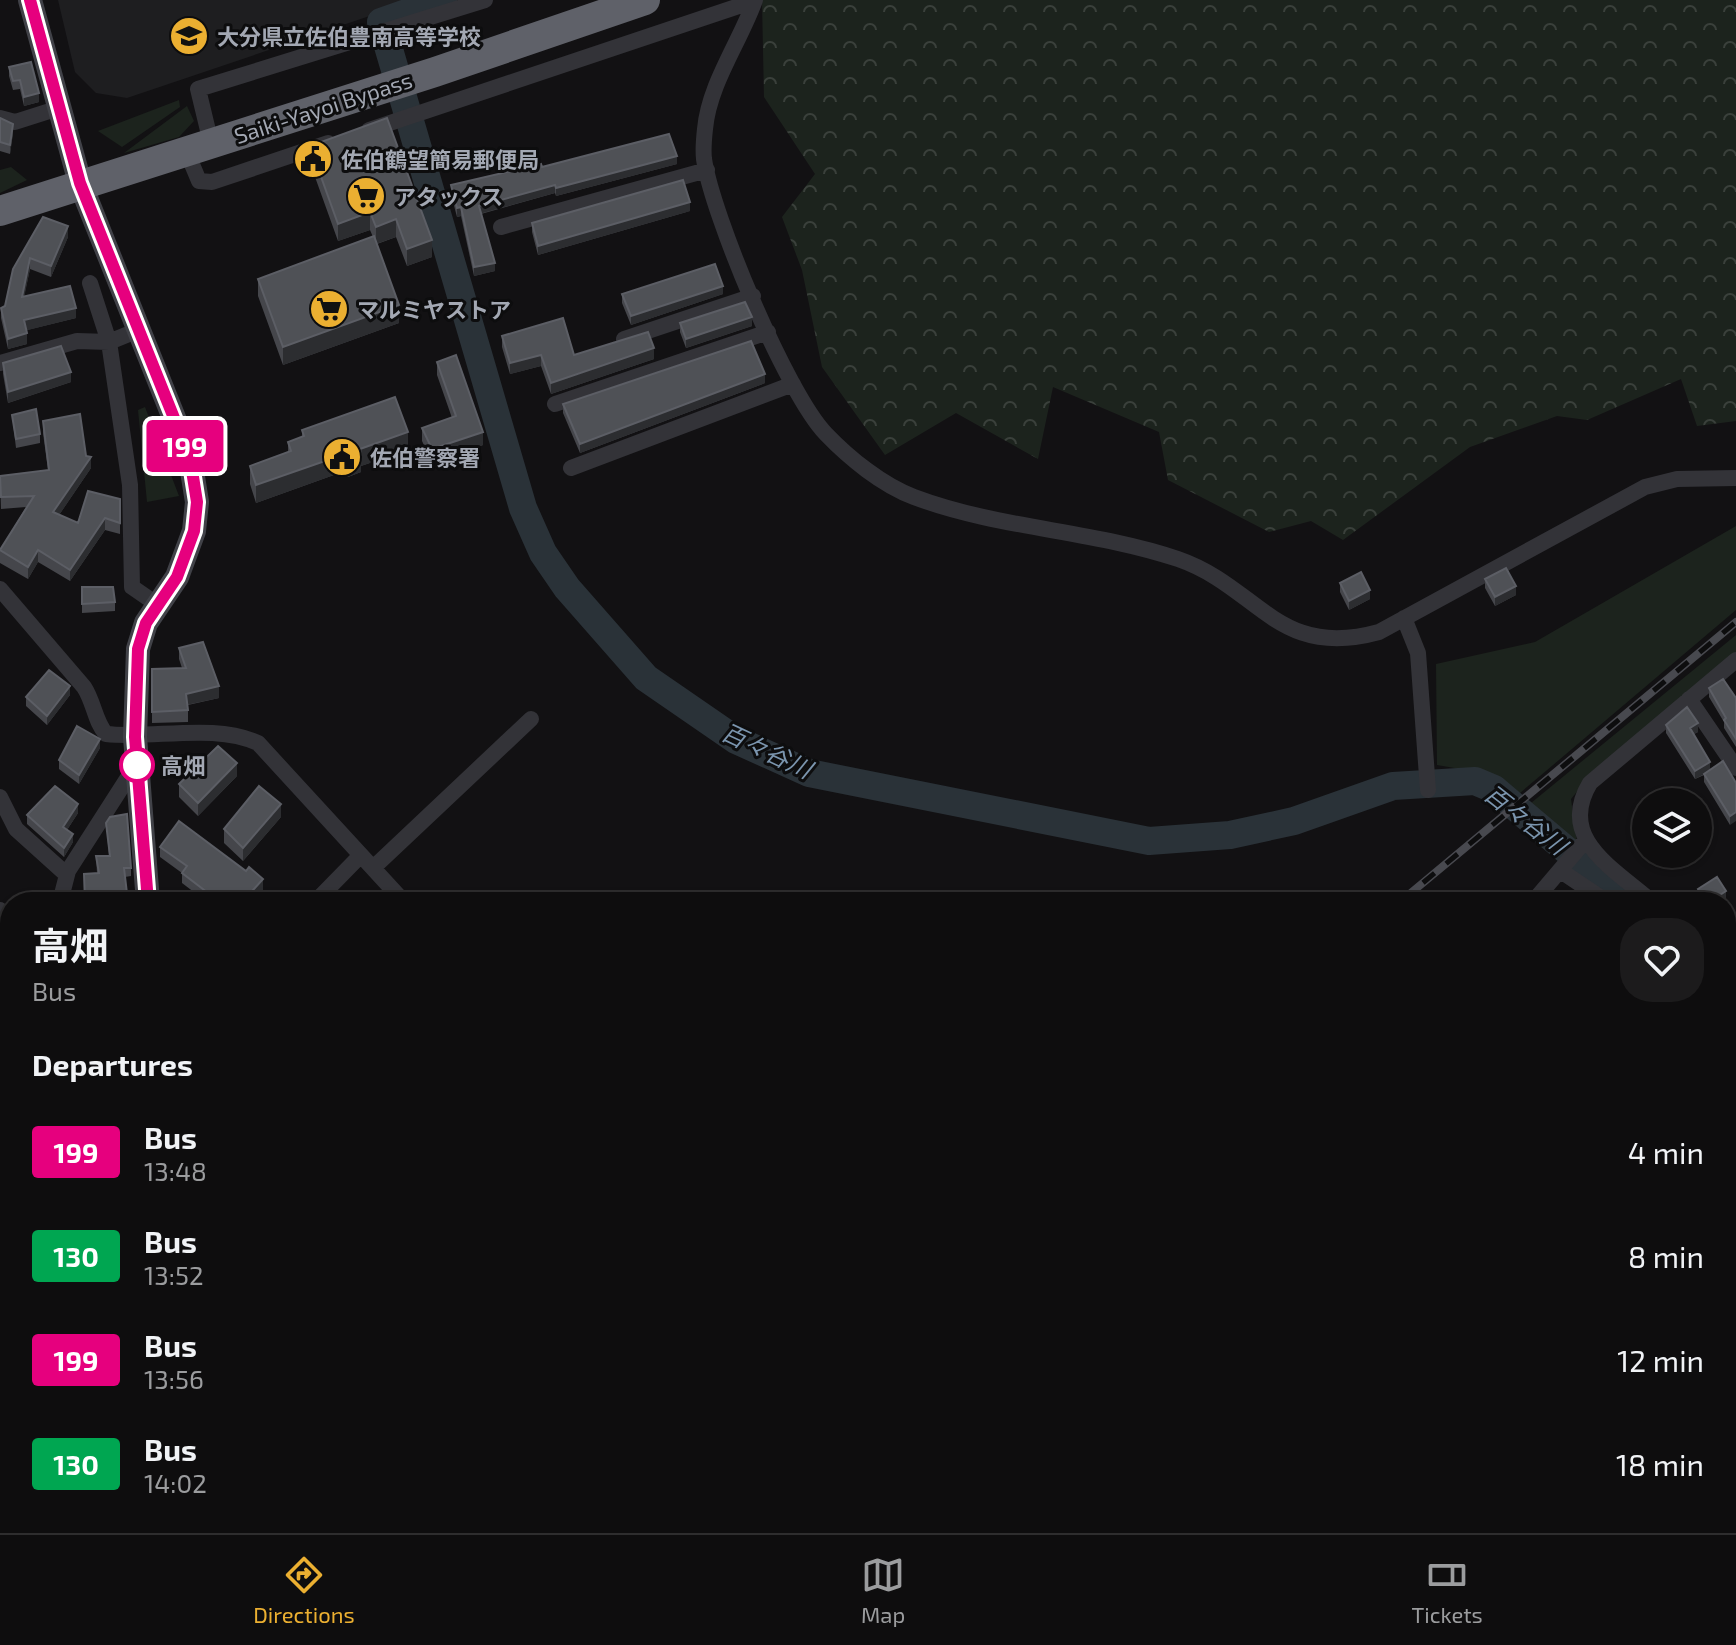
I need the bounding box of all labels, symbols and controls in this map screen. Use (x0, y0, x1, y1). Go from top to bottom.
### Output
school or university icon: 大分県立佐伯豊南高等学校 (168, 15, 210, 57)
place label: 大分県立佐伯豊南高等学校 (217, 23, 481, 49)
street label: Saiki-Yayoi Bypass (231, 66, 415, 148)
public building icon: 佐伯鶴望簡易郵便局 (292, 138, 334, 180)
place label: 佐伯鶴望簡易郵便局 (341, 146, 539, 172)
supermarket icon: アタックス (345, 175, 387, 217)
place label: アタックス (394, 183, 503, 209)
supermarket icon: マルミヤストア (308, 288, 350, 330)
place label: マルミヤストア (357, 296, 511, 322)
line badge: 199 (139, 420, 231, 472)
text: 199 (162, 429, 208, 463)
public building icon: 佐伯警察署 (321, 436, 363, 478)
place label: 佐伯警察署 (370, 444, 480, 470)
water label: 百々谷川 (717, 717, 819, 785)
marker: 高畑 (120, 748, 154, 782)
place label: 高畑 (161, 752, 205, 778)
water label: 百々谷川 (1479, 778, 1575, 862)
map controls (1632, 788, 1712, 868)
button: layers (1632, 788, 1712, 868)
button: heart (1620, 918, 1704, 1002)
text: 高畑 (32, 922, 108, 968)
text: Bus (32, 975, 76, 1006)
text: Departures (32, 1046, 193, 1082)
text: Bus (144, 1119, 197, 1155)
text: 4 min (1628, 1134, 1704, 1170)
text: 199 (53, 1135, 99, 1169)
text: 13:48 (144, 1155, 207, 1186)
text: Bus (144, 1223, 197, 1259)
text: 8 min (1628, 1238, 1704, 1274)
text: 130 (53, 1239, 99, 1273)
text: 13:52 (144, 1259, 204, 1290)
text: Bus (144, 1327, 197, 1363)
text: 12 min (1617, 1342, 1704, 1378)
text: 199 (53, 1343, 99, 1377)
text: 13:56 (144, 1363, 204, 1394)
text: Bus (144, 1431, 197, 1467)
text: 18 min (1616, 1446, 1704, 1482)
text: 130 (53, 1447, 99, 1481)
text: 14:02 (144, 1467, 207, 1498)
tab: Directions (253, 1553, 355, 1627)
tab: Map (861, 1553, 905, 1627)
tab: Tickets (1412, 1553, 1483, 1627)

